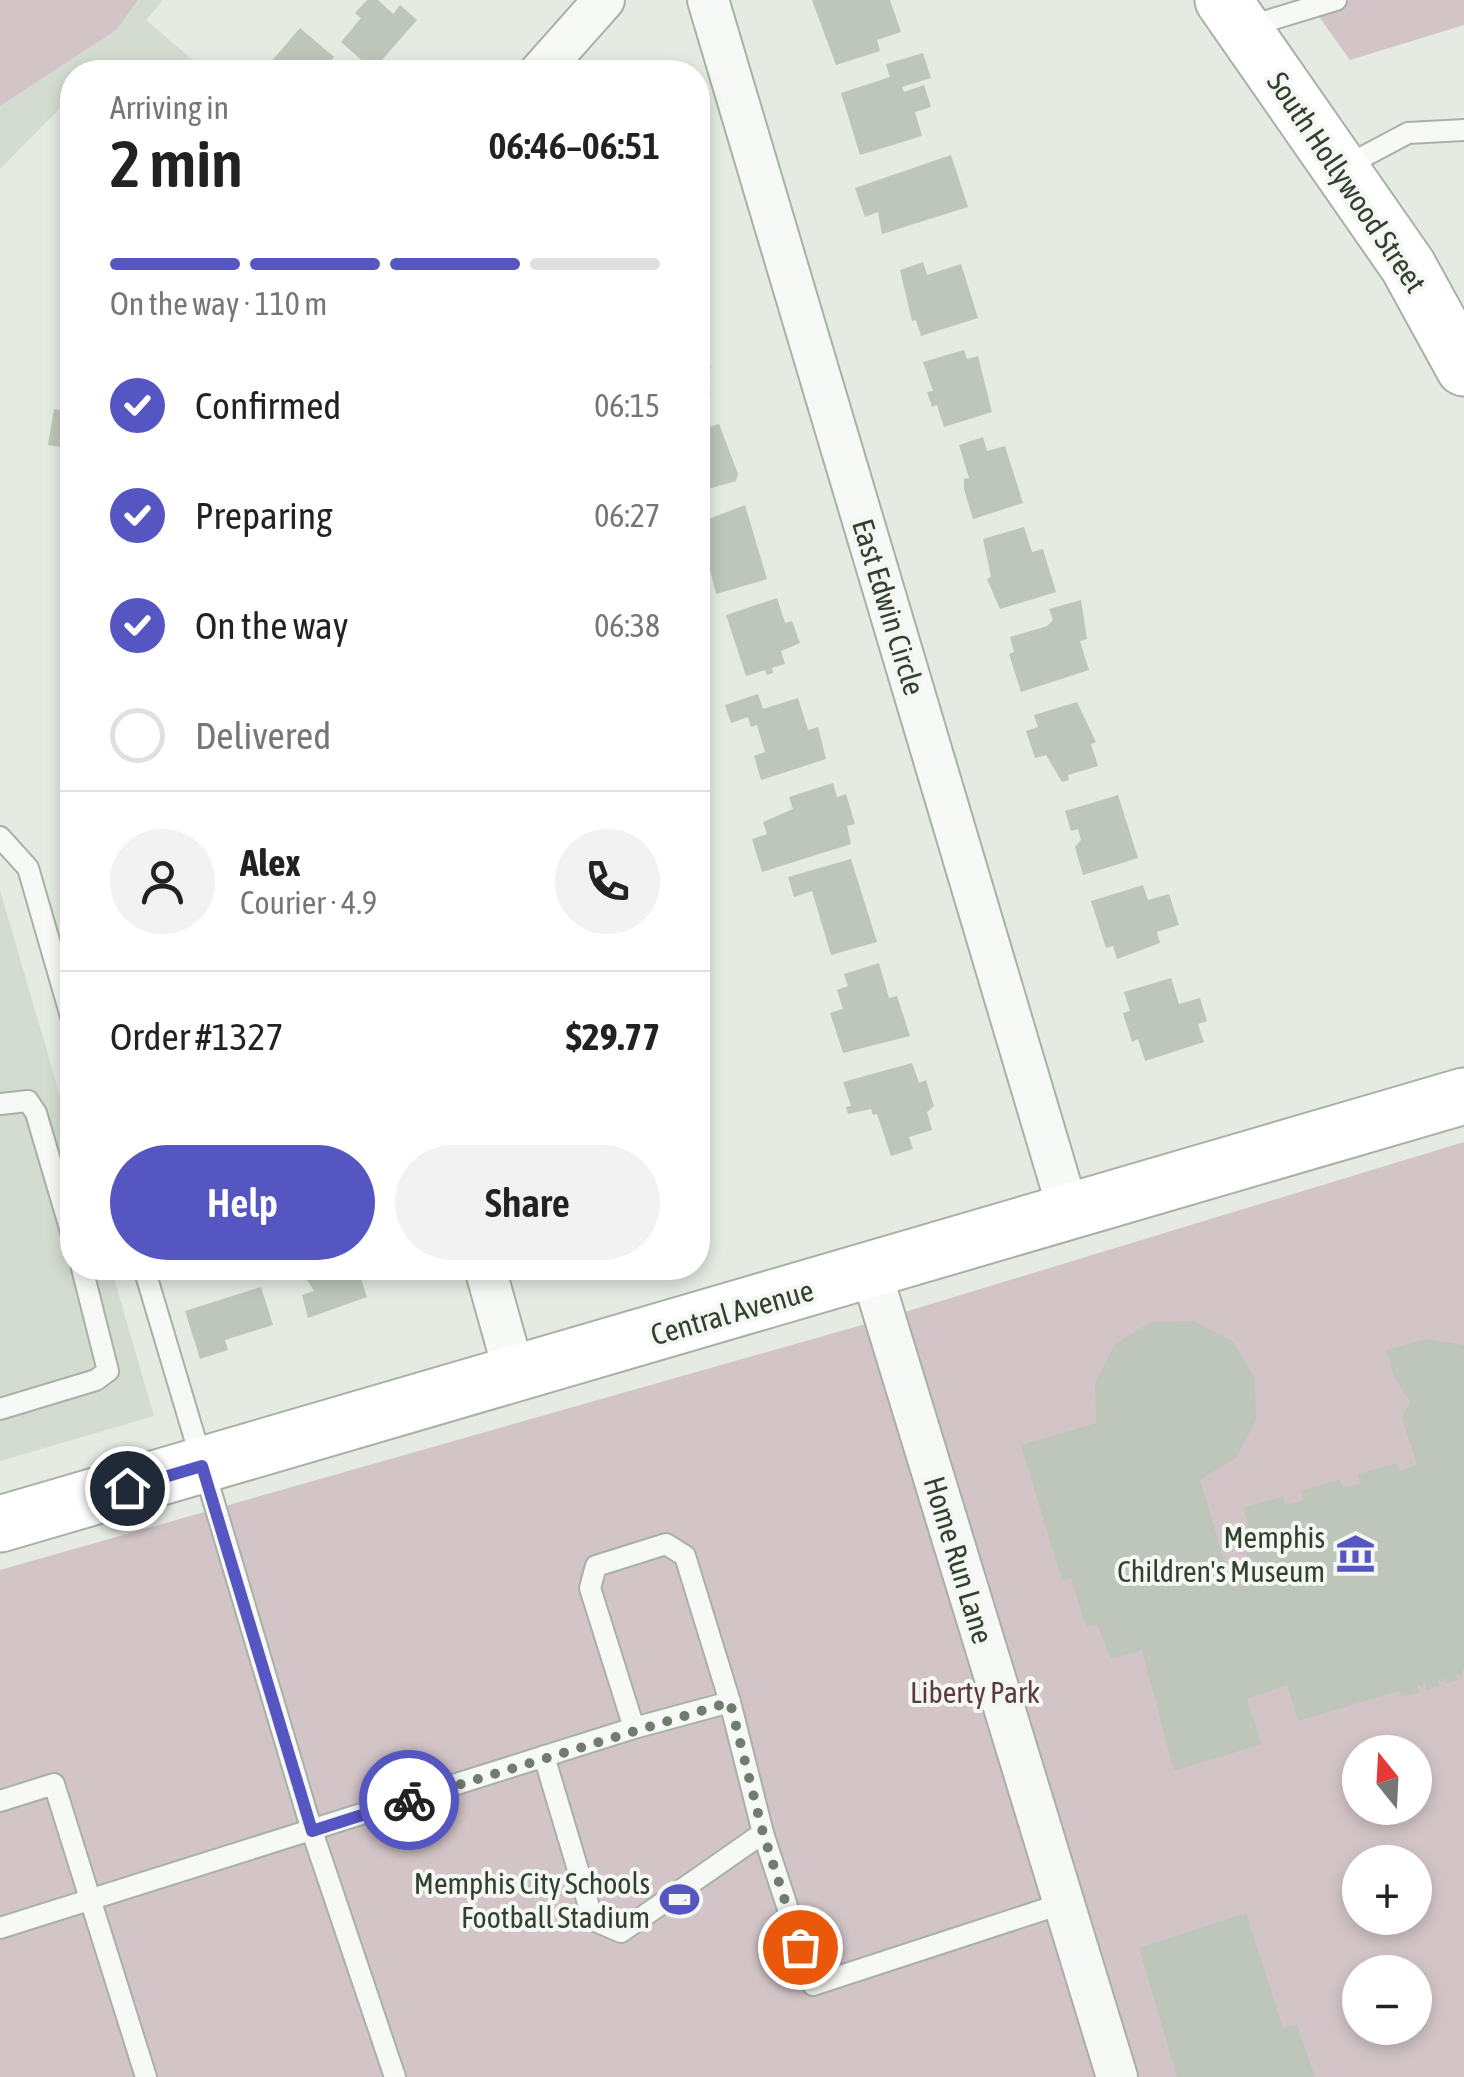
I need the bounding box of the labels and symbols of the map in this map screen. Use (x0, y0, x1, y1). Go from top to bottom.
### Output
street label: South Hollywood Street (1261, 66, 1433, 298)
street label: East Edwin Circle (846, 515, 932, 699)
street label: Central Avenue (647, 1273, 817, 1351)
pin (85, 1446, 170, 1531)
street label: Home Run Lane (917, 1472, 1001, 1648)
place label: Memphis Children's Museum (1117, 1520, 1325, 1588)
museum icon: Memphis Children's Museum (1334, 1533, 1376, 1575)
park label: Liberty Park (910, 1675, 1040, 1709)
north arrow (1342, 1735, 1432, 1825)
courier (359, 1750, 459, 1850)
place label: Memphis City Schools Football Stadium (414, 1866, 650, 1934)
sports icon: Memphis City Schools Football Stadium (659, 1879, 701, 1921)
pin (758, 1905, 843, 1990)

